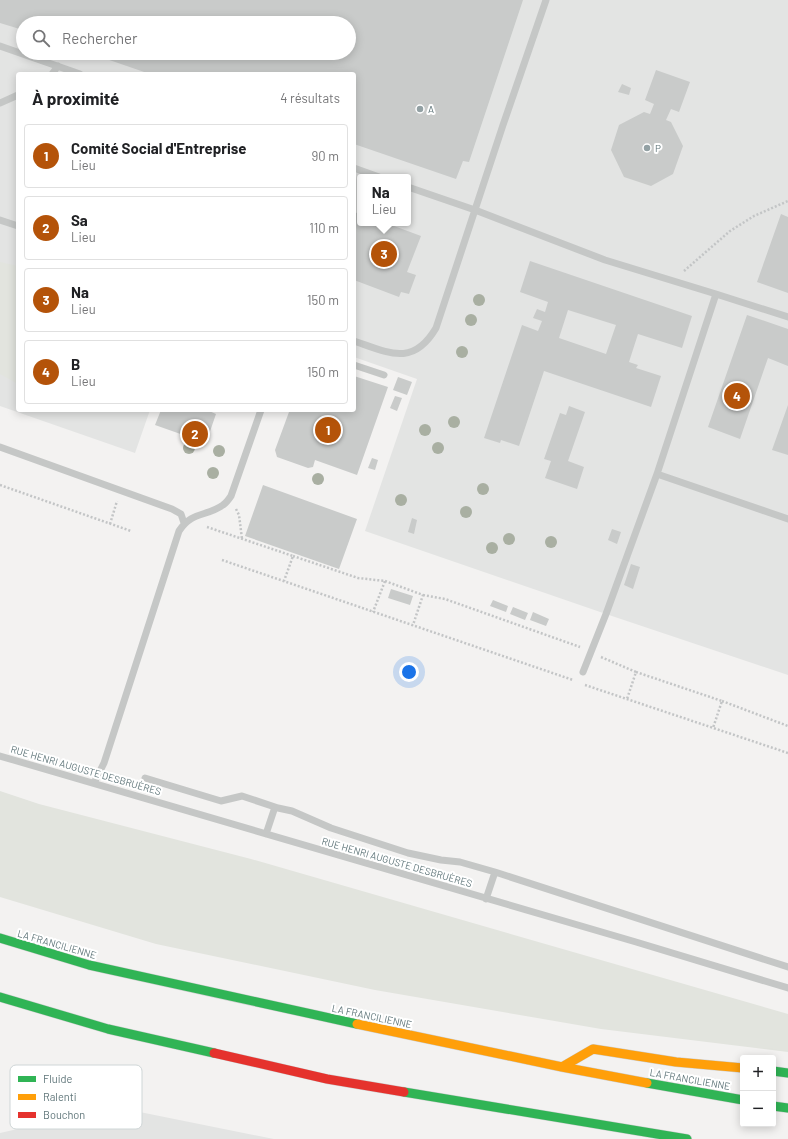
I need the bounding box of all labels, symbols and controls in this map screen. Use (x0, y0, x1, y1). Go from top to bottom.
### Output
search box (16, 16, 356, 60)
icon: search (30, 27, 52, 49)
text: Rechercher (62, 29, 138, 47)
text: À proximité (32, 88, 119, 108)
text: 4 résultats (280, 90, 340, 106)
place label: A (428, 103, 434, 115)
marker: A (415, 104, 425, 114)
text: Comité Social d'Entreprise (71, 139, 247, 157)
place label: P (655, 142, 661, 154)
marker: P (642, 143, 652, 153)
text: 1 (44, 148, 48, 164)
text: 90 m (312, 148, 339, 164)
text: Lieu (71, 157, 96, 173)
popup (357, 174, 411, 226)
text: Na (372, 183, 390, 201)
text: Lieu (372, 201, 396, 217)
text: Sa (71, 211, 88, 229)
text: 2 (42, 220, 50, 236)
text: 110 m (309, 220, 339, 236)
text: Lieu (71, 229, 96, 245)
pin: 3 (371, 239, 397, 269)
text: Na (71, 283, 89, 301)
text: 3 (42, 292, 50, 308)
text: 150 m (307, 292, 339, 308)
text: Lieu (71, 301, 96, 317)
text: B (71, 355, 80, 373)
text: 4 (42, 364, 50, 380)
text: 150 m (307, 364, 339, 380)
text: Lieu (71, 373, 96, 389)
pin: 4 (724, 381, 750, 411)
pin: 1 (315, 415, 341, 445)
pin: 2 (182, 419, 208, 449)
your location (399, 662, 419, 682)
street label: RUE HENRI AUGUSTE DESBRUÈRES (9, 743, 163, 797)
street label: RUE HENRI AUGUSTE DESBRUÈRES (320, 835, 474, 889)
street label: LA FRANCILIENNE (16, 927, 98, 961)
street label: LA FRANCILIENNE (331, 1002, 413, 1030)
map controls (740, 1055, 776, 1127)
button: + (740, 1055, 776, 1091)
legend (10, 1065, 142, 1129)
street label: LA FRANCILIENNE (649, 1066, 731, 1092)
text: Fluide (43, 1072, 72, 1085)
text: Ralenti (43, 1090, 77, 1103)
button: − (740, 1091, 776, 1127)
text: Bouchon (43, 1108, 85, 1121)

